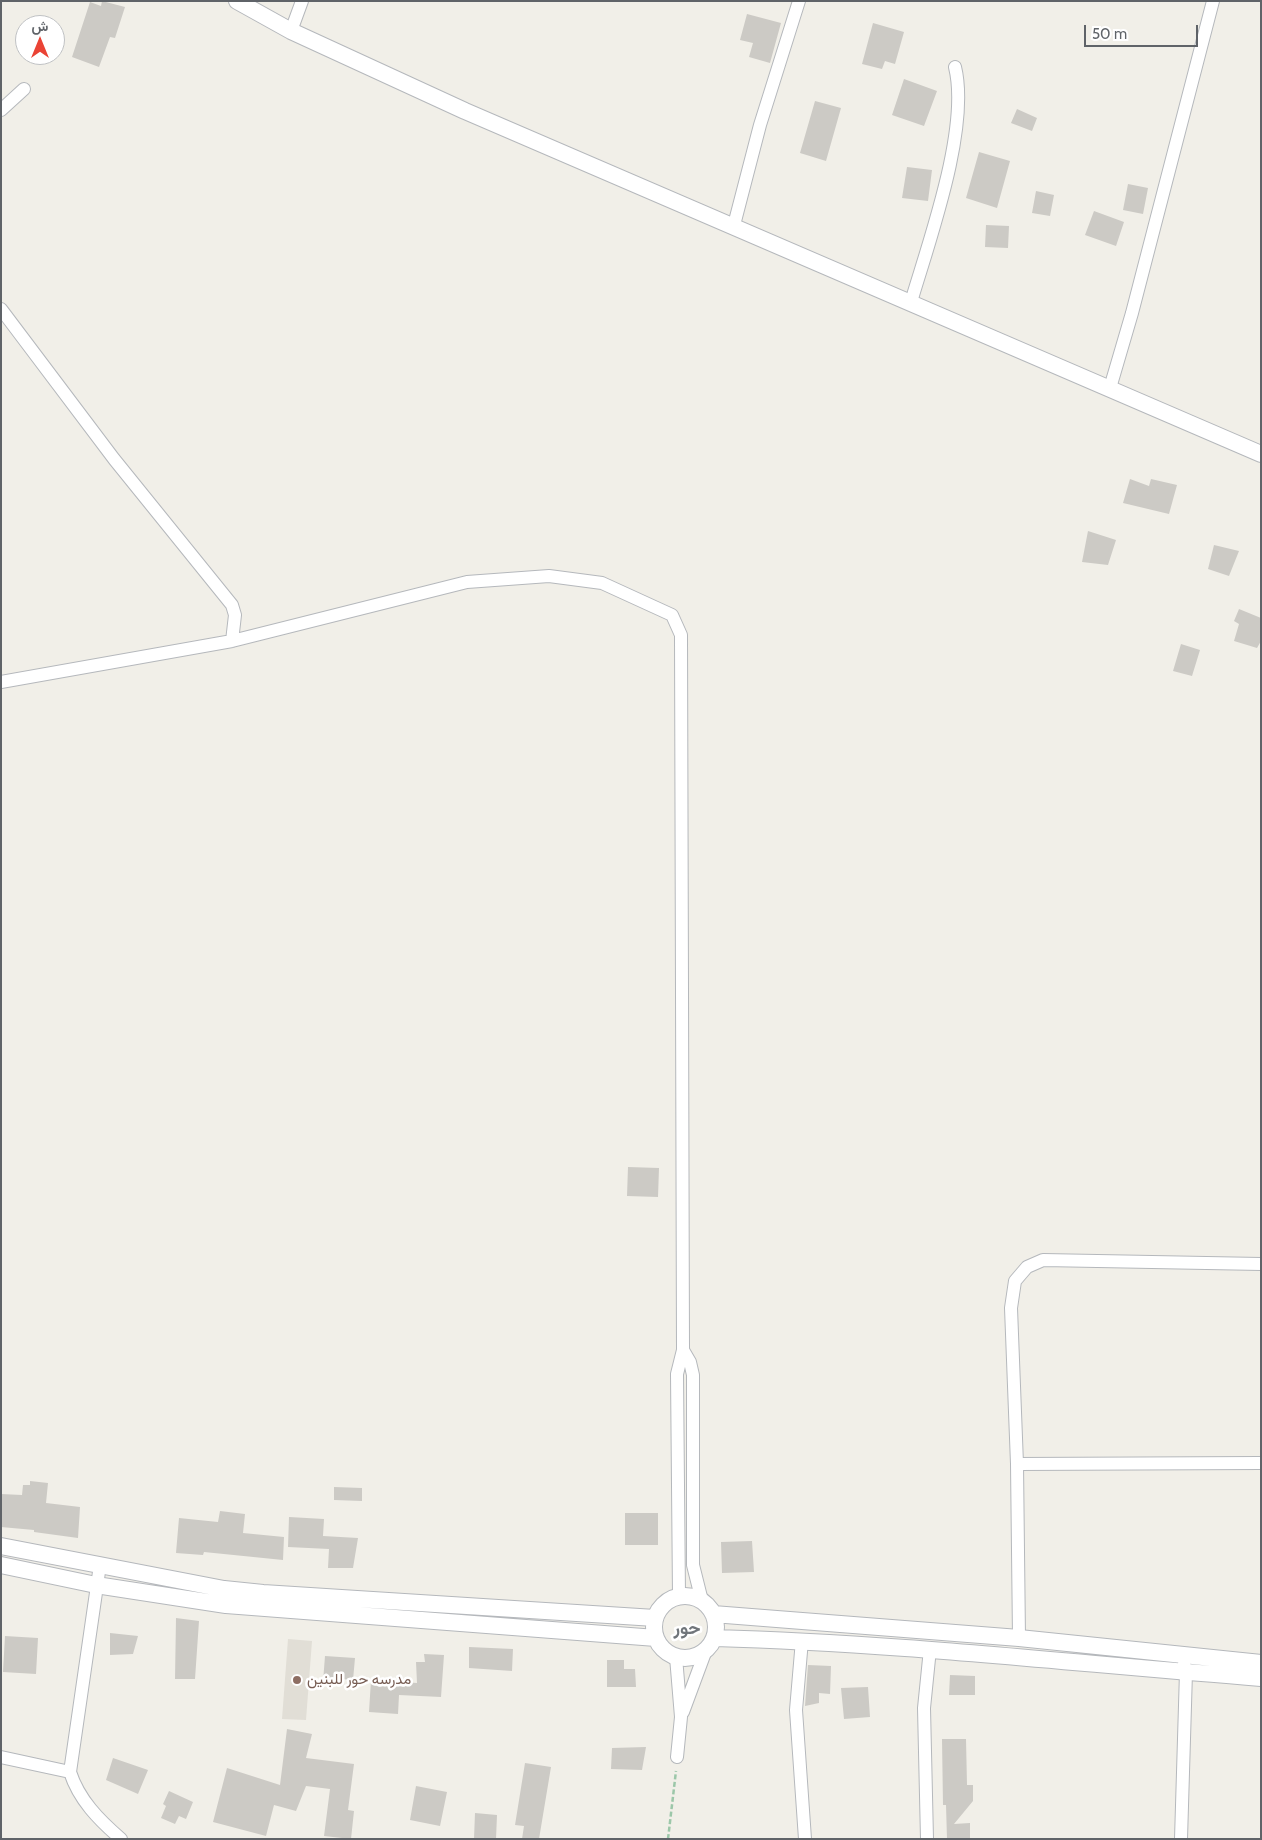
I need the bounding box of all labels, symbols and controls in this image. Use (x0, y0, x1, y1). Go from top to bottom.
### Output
north arrow (15, 15, 65, 65)
scale bar (1087, 15, 1201, 47)
text: ش (32, 17, 48, 35)
text: 50 m (1092, 25, 1127, 43)
district label: حور (674, 1618, 700, 1640)
place label: مدرسه حور للبنين (307, 1671, 411, 1689)
marker: مدرسه حور للبنين (291, 1674, 303, 1686)

